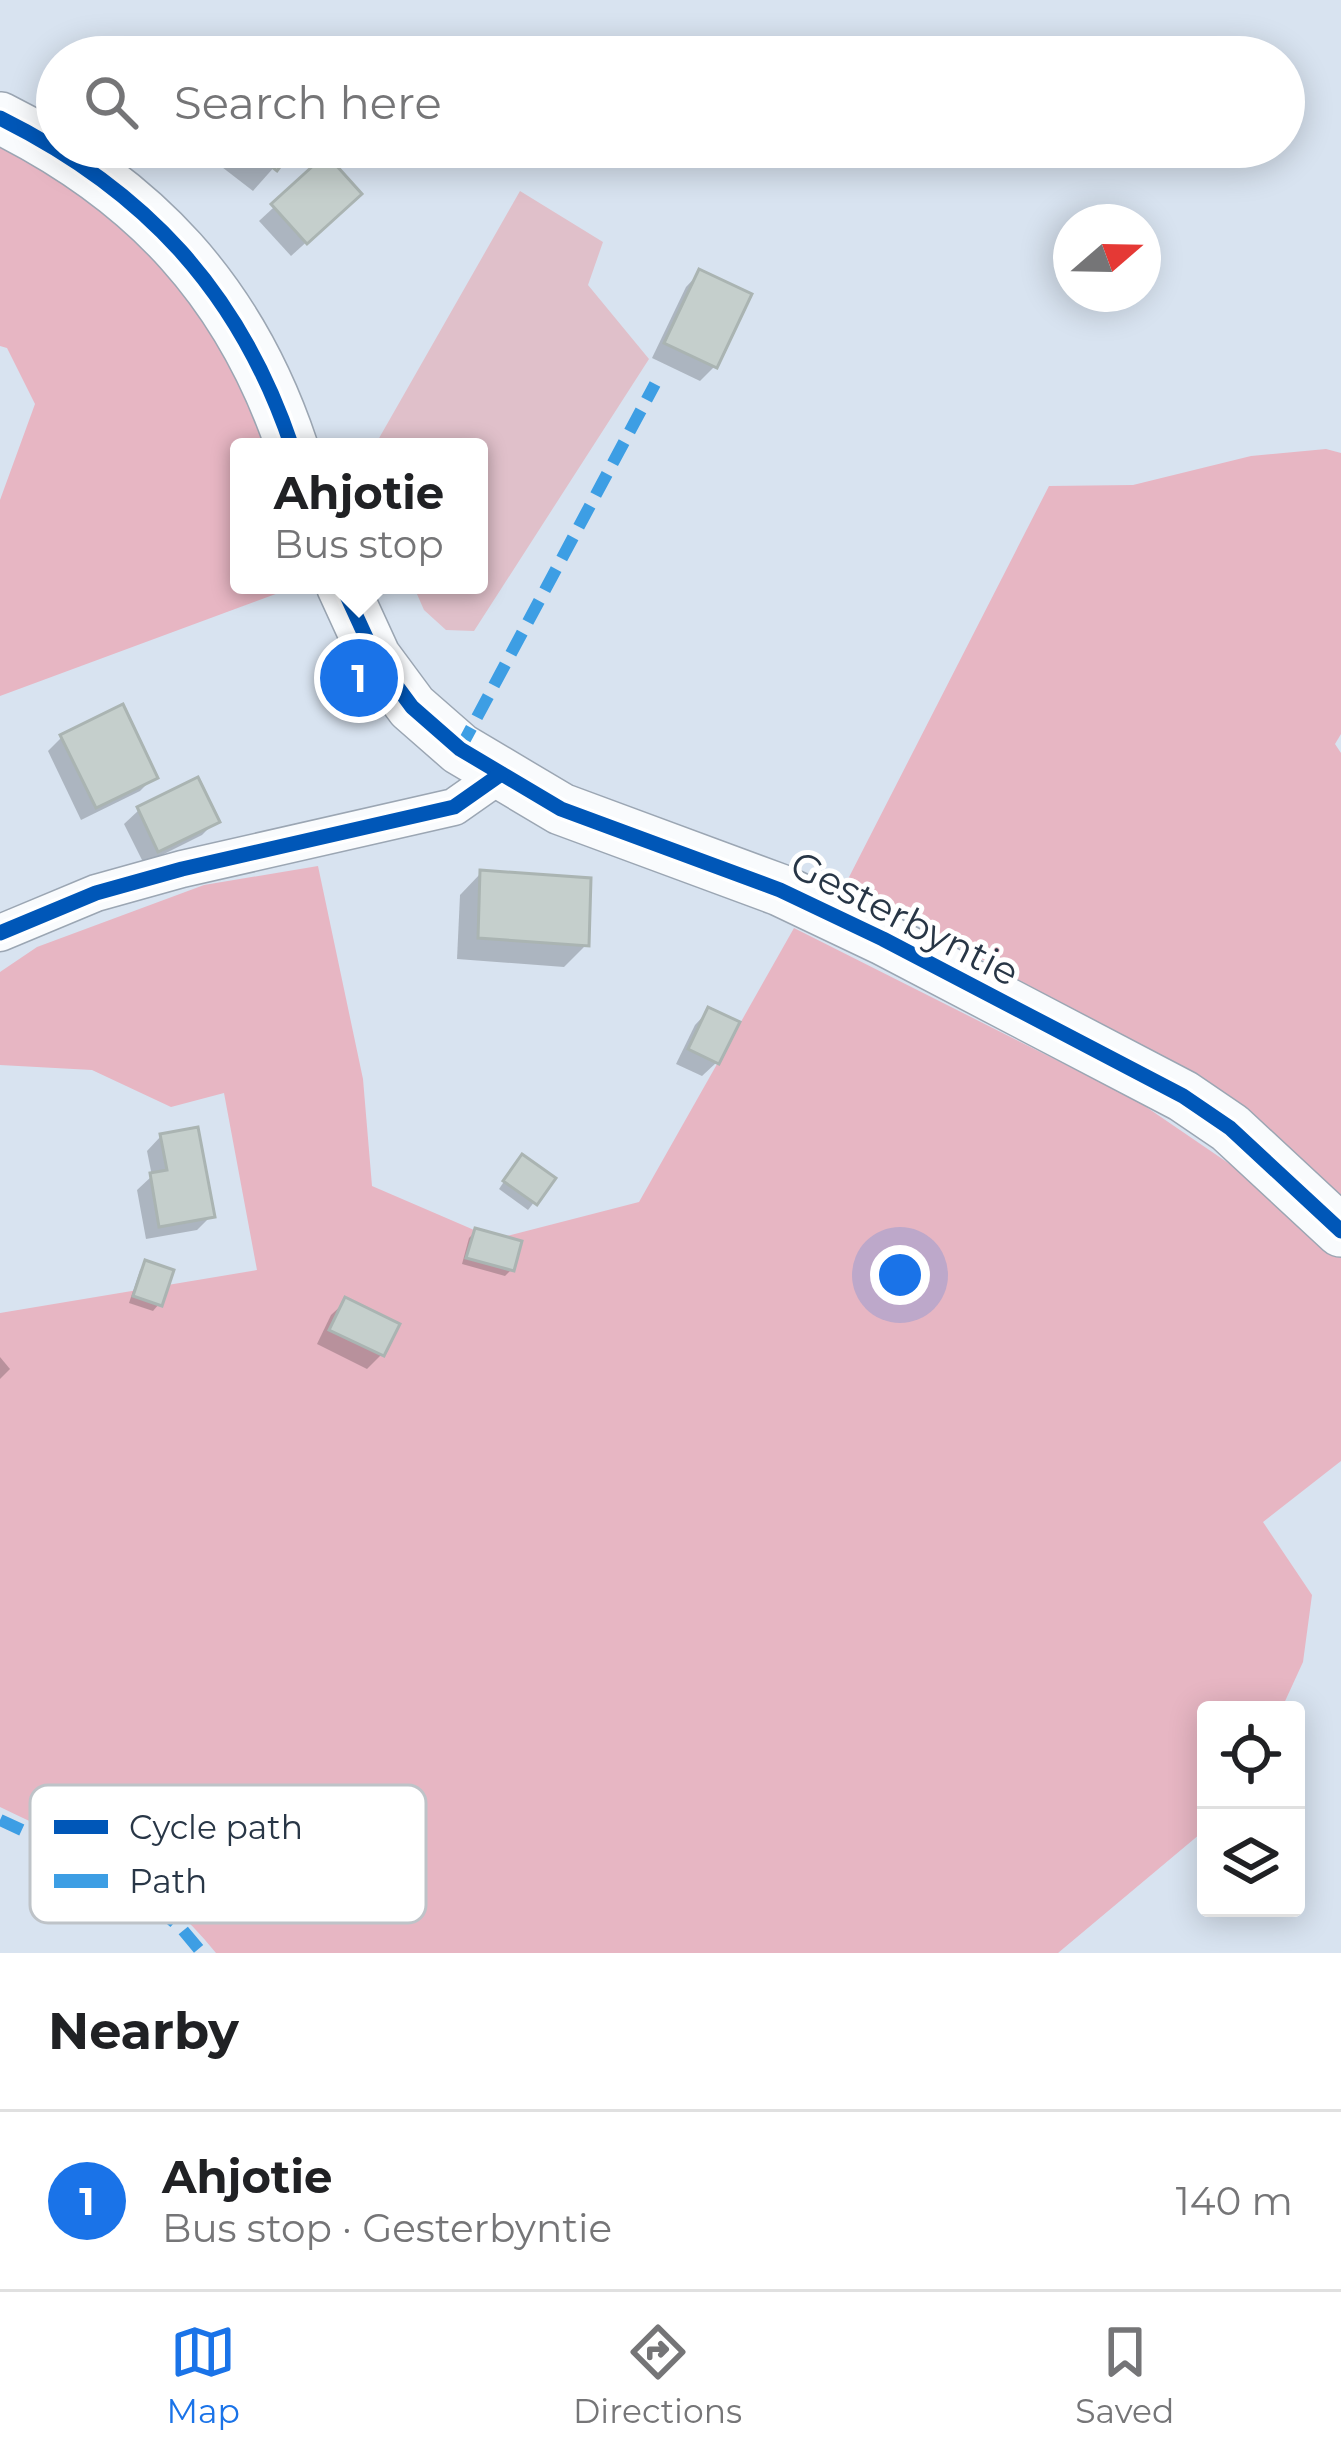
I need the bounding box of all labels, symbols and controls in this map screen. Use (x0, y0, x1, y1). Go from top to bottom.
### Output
search box (36, 36, 1305, 168)
icon: search (78, 69, 144, 135)
text: Search here (174, 75, 442, 130)
north arrow (1053, 204, 1161, 312)
popup (230, 438, 488, 594)
text: Ahjotie (274, 465, 444, 520)
text: Bus stop (274, 520, 444, 568)
pin: 1 (320, 633, 398, 723)
street label: Gesterbyntie (783, 840, 1027, 996)
your location (870, 1245, 930, 1305)
map controls (1197, 1701, 1305, 1917)
button: locate (1197, 1701, 1305, 1809)
legend (30, 1785, 426, 1923)
text: Cycle path (129, 1807, 303, 1847)
button: layers (1197, 1809, 1305, 1917)
text: Path (129, 1861, 207, 1901)
text: Nearby (48, 2000, 239, 2062)
text: Ahjotie (162, 2149, 332, 2204)
text: 1 (79, 2177, 95, 2225)
text: 140 m (1176, 2177, 1293, 2225)
text: Bus stop · Gesterbyntie (162, 2204, 612, 2252)
tab: Map (167, 2319, 240, 2431)
tab: Directions (573, 2319, 742, 2431)
tab: Saved (1075, 2319, 1174, 2431)

